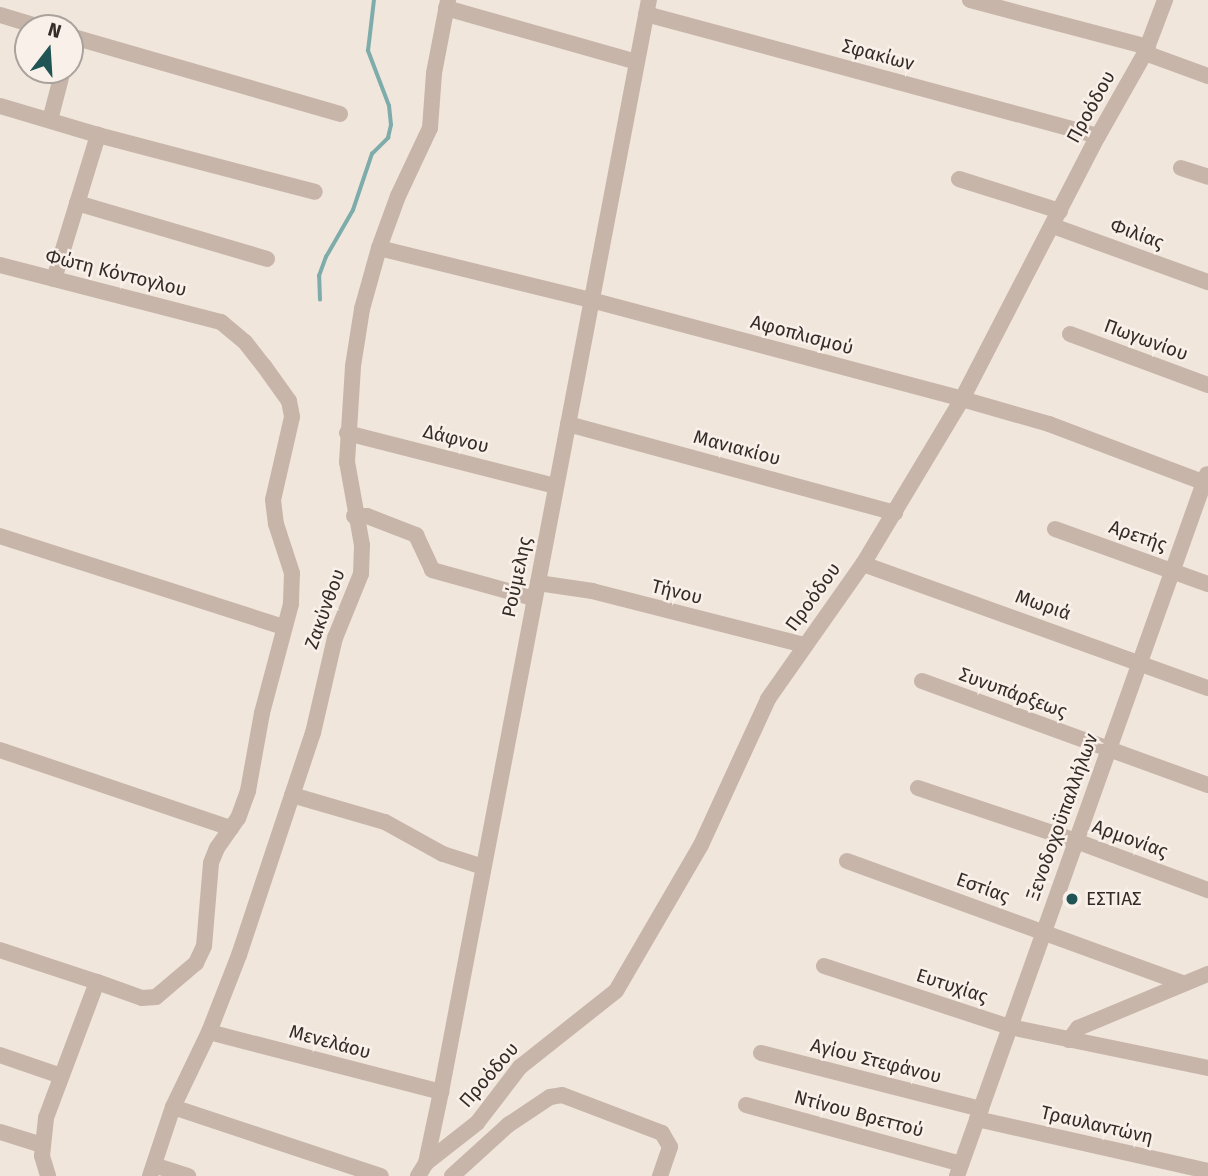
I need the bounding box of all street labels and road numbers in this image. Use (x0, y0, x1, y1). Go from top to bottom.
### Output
street label: Σφακίων (840, 34, 916, 76)
street label: Προόδου (1062, 67, 1120, 147)
street label: Φιλίας (1107, 214, 1167, 254)
street label: Φώτη Κόντογλου (43, 244, 189, 302)
street label: Αφοπλισμού (748, 310, 856, 360)
street label: Πωγωνίου (1101, 314, 1191, 366)
street label: Δάφνου (421, 420, 491, 458)
street label: Μανιακίου (691, 425, 783, 471)
street label: Αρετής (1106, 516, 1170, 556)
street label: Ρούμελης (497, 535, 537, 619)
street label: Προόδου (781, 558, 845, 636)
street label: Ζακύνθου (300, 566, 350, 652)
street label: Τήνου (649, 575, 705, 609)
street label: Μωριά (1012, 585, 1074, 625)
street label: Συνυπάρξεως (956, 663, 1070, 723)
street label: Ξενοδοχοϋπαλλήλων (1021, 731, 1103, 903)
street label: Αρμονίας (1089, 815, 1171, 863)
street label: Εστίας (953, 868, 1013, 908)
street label: Ευτυχίας (913, 964, 991, 1008)
street label: Μενελάου (287, 1020, 373, 1064)
street label: Αγίου Στεφάνου (808, 1034, 944, 1088)
street label: Προόδου (454, 1038, 524, 1112)
street label: Ντίνου Βρεττού (792, 1086, 926, 1142)
street label: Τραυλαντώνη (1039, 1101, 1155, 1149)

